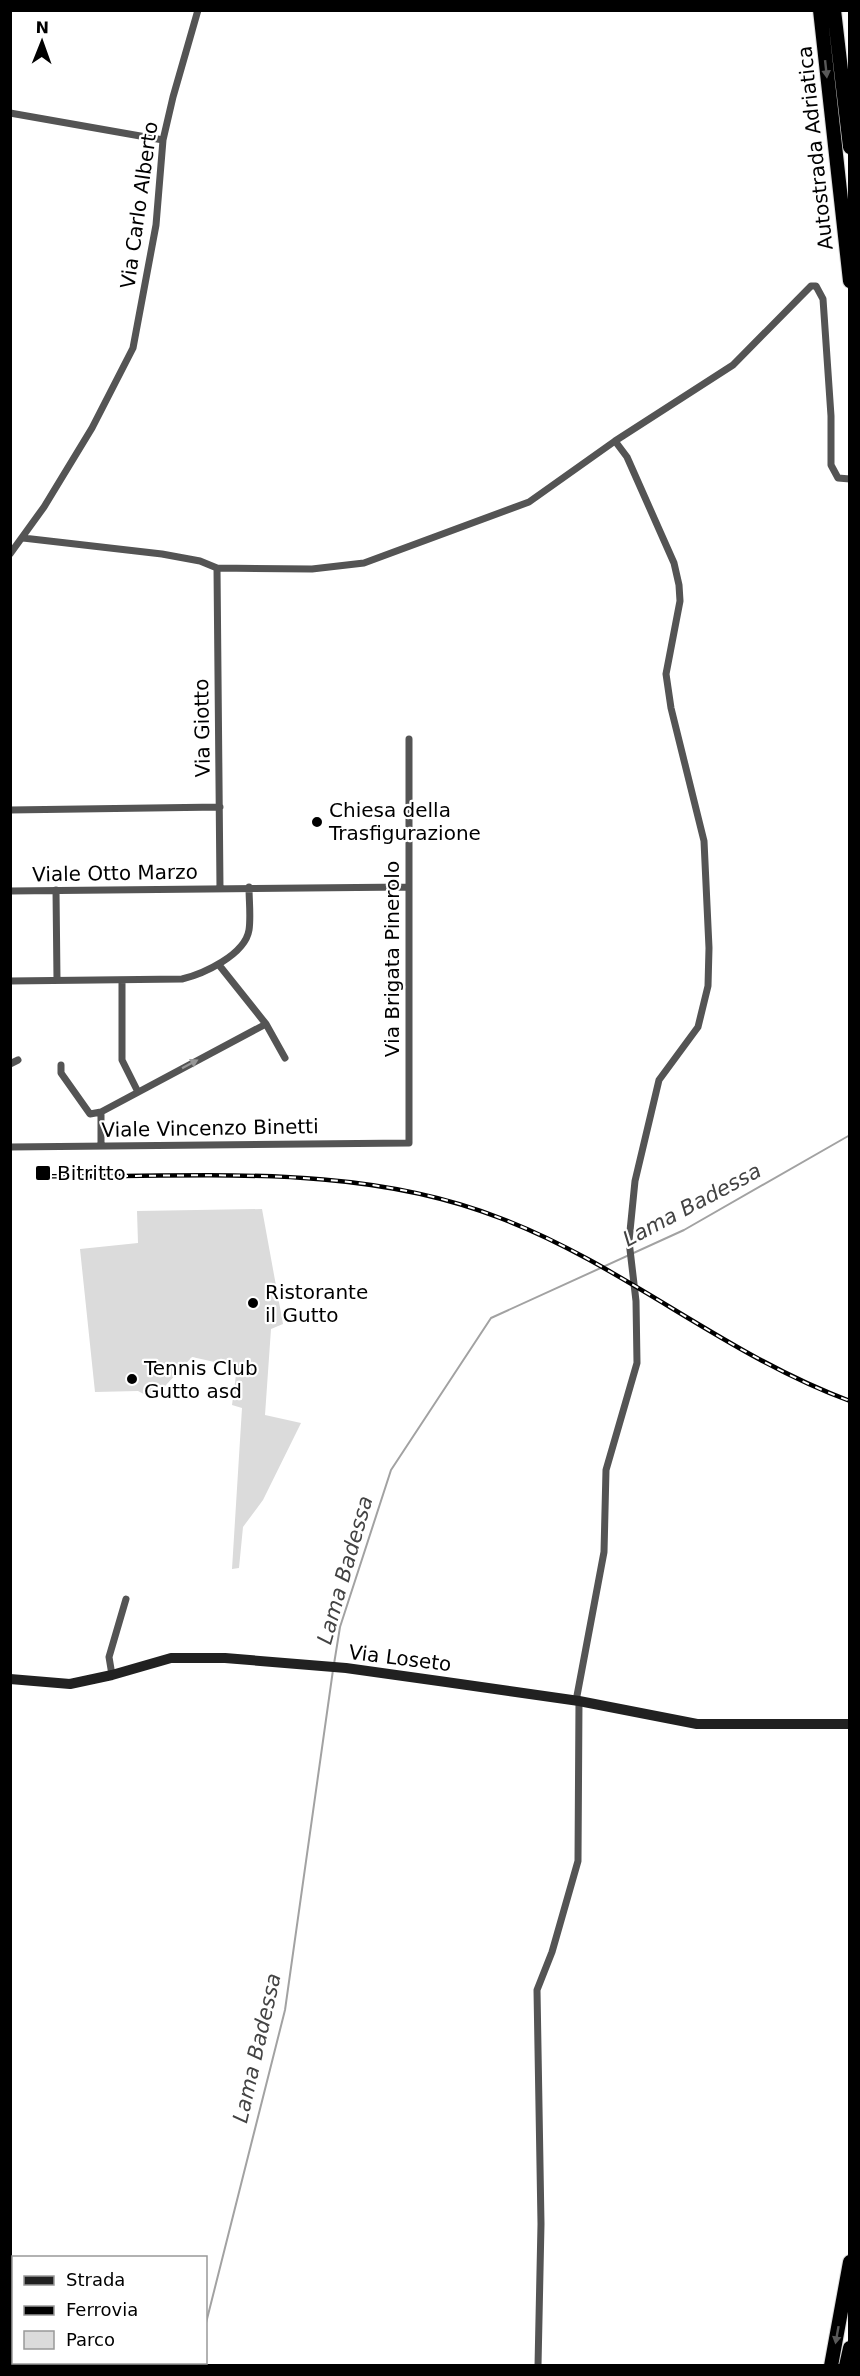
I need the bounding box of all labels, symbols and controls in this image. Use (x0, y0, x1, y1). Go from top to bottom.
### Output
north arrow (12, 12, 72, 72)
text: N (35, 18, 49, 37)
street label: Autostrada Adriatica (792, 45, 838, 251)
one-way arrow (821, 59, 831, 78)
street label: Via Carlo Alberto (115, 120, 163, 290)
street label: Via Giotto (189, 678, 215, 778)
place label: Chiesa della Trasfigurazione (328, 798, 481, 845)
marker: Chiesa della Trasfigurazione (310, 815, 324, 829)
street label: Viale Otto Marzo (32, 860, 198, 886)
street label: Via Brigata Pinerolo (380, 861, 404, 1057)
one-way arrow (182, 1059, 199, 1069)
street label: Viale Vincenzo Binetti (101, 1114, 319, 1142)
water label: Lama Badessa (619, 1159, 765, 1251)
place label: Bitritto (57, 1161, 126, 1185)
marker: Bitritto (34, 1164, 52, 1182)
place label: Ristorante il Gutto (265, 1280, 368, 1327)
marker: Ristorante il Gutto (246, 1296, 260, 1310)
place label: Tennis Club Gutto asd (143, 1356, 258, 1403)
marker: Tennis Club Gutto asd (125, 1372, 139, 1386)
water label: Lama Badessa (312, 1493, 378, 1647)
street label: Via Loseto (347, 1640, 453, 1676)
water label: Lama Badessa (228, 1971, 286, 2125)
legend (12, 2256, 207, 2364)
text: Strada (66, 2269, 125, 2290)
text: Ferrovia (66, 2299, 138, 2320)
one-way arrow (832, 2325, 841, 2344)
text: Parco (66, 2329, 115, 2350)

